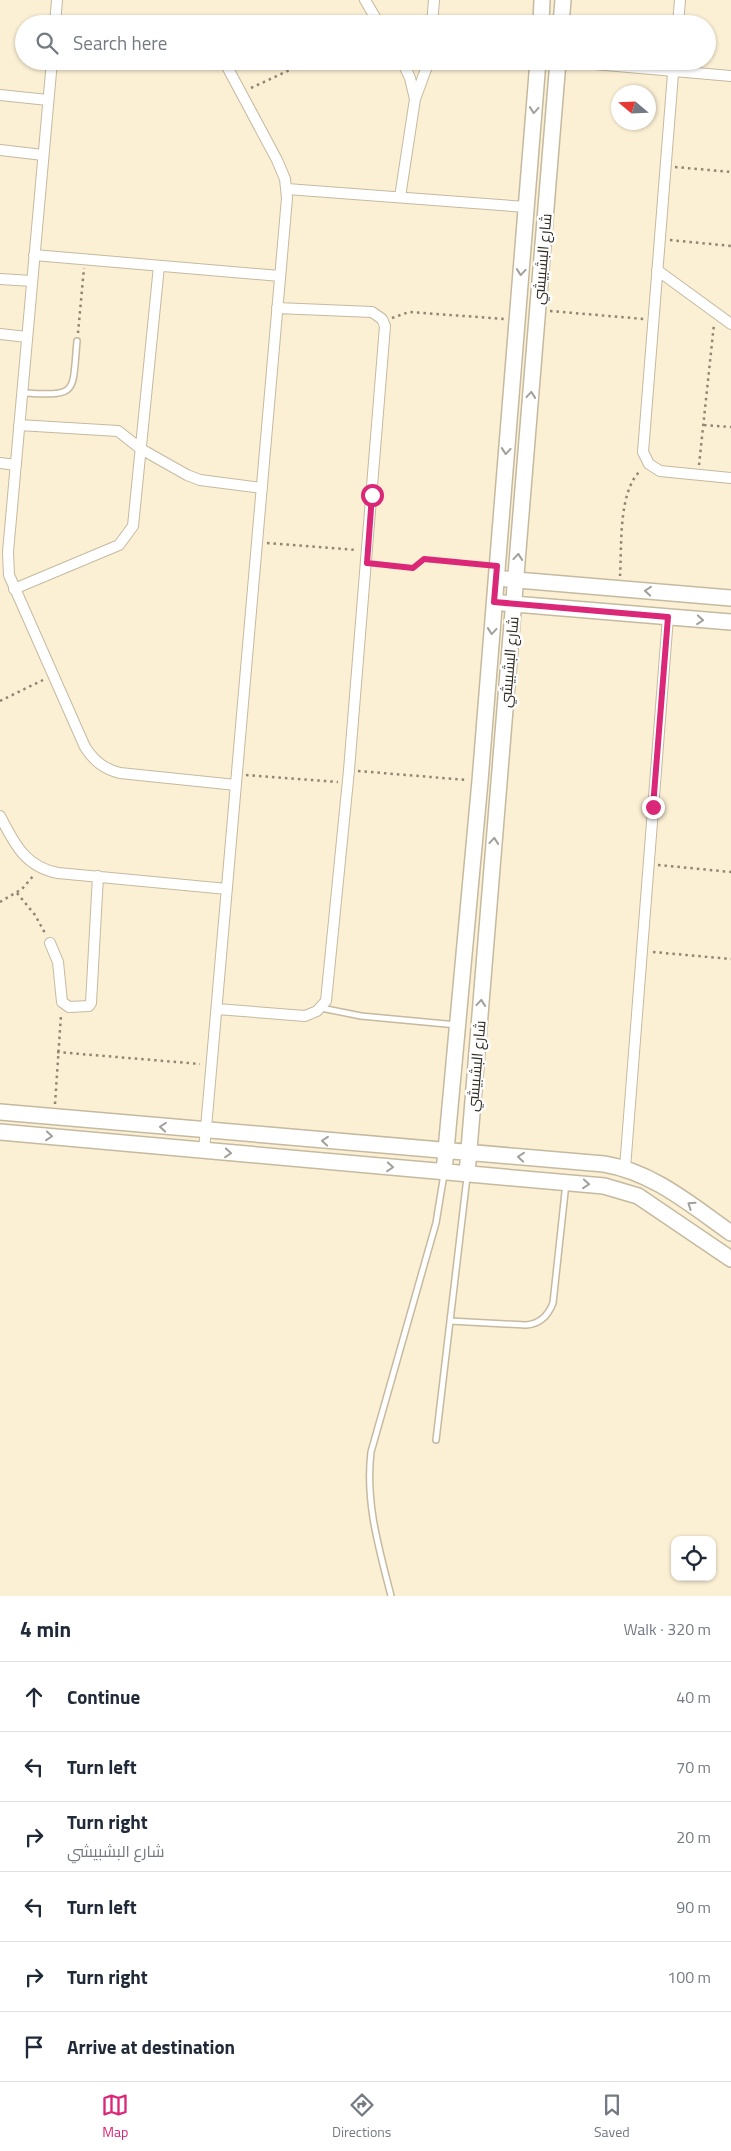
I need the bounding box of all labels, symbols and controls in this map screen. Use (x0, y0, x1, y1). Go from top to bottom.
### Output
search box (15, 15, 716, 70)
text: Search here (73, 28, 167, 57)
icon: search (33, 29, 61, 57)
north arrow (611, 85, 656, 130)
one-way arrow (528, 106, 539, 114)
street label: شارع البشبيشي (527, 212, 558, 306)
one-way arrow (515, 268, 526, 276)
one-way arrow (525, 391, 536, 399)
one-way arrow (501, 448, 512, 456)
route start (361, 484, 384, 507)
one-way arrow (512, 553, 523, 561)
one-way arrow (643, 586, 651, 597)
one-way arrow (696, 614, 704, 625)
street label: شارع البشبيشي (494, 615, 525, 709)
one-way arrow (487, 627, 498, 635)
route end (642, 796, 665, 819)
one-way arrow (489, 837, 500, 845)
one-way arrow (476, 999, 487, 1007)
street label: شارع البشبيشي (461, 1019, 492, 1113)
one-way arrow (158, 1122, 166, 1133)
one-way arrow (45, 1131, 53, 1142)
one-way arrow (320, 1135, 328, 1146)
one-way arrow (224, 1147, 232, 1158)
one-way arrow (517, 1152, 525, 1163)
one-way arrow (386, 1161, 394, 1172)
one-way arrow (583, 1179, 591, 1190)
one-way arrow (687, 1202, 697, 1211)
map controls (671, 1536, 716, 1581)
button: locate (671, 1536, 716, 1581)
text: 4 min (20, 1613, 71, 1645)
text: Walk · 320 m (623, 1617, 711, 1641)
text: Continue (67, 1682, 140, 1711)
icon: ahead (20, 1683, 48, 1711)
text: 40 m (676, 1685, 711, 1709)
text: Turn left (67, 1752, 137, 1781)
icon: left (20, 1753, 48, 1781)
text: 70 m (676, 1755, 711, 1779)
text: Turn right (67, 1807, 148, 1836)
icon: right (20, 1823, 48, 1851)
text: 20 m (676, 1825, 711, 1849)
text: شارع البشبيشي (67, 1839, 164, 1863)
text: Turn left (67, 1892, 137, 1921)
icon: left (20, 1893, 48, 1921)
text: 90 m (676, 1895, 711, 1919)
text: Turn right (67, 1962, 148, 1991)
icon: right (20, 1963, 48, 1991)
text: 100 m (667, 1965, 711, 1989)
text: Arrive at destination (67, 2032, 235, 2061)
icon: arrive (20, 2033, 48, 2061)
tab: Map (101, 2091, 129, 2142)
tab: Directions (332, 2091, 391, 2142)
tab: Saved (594, 2091, 630, 2142)

